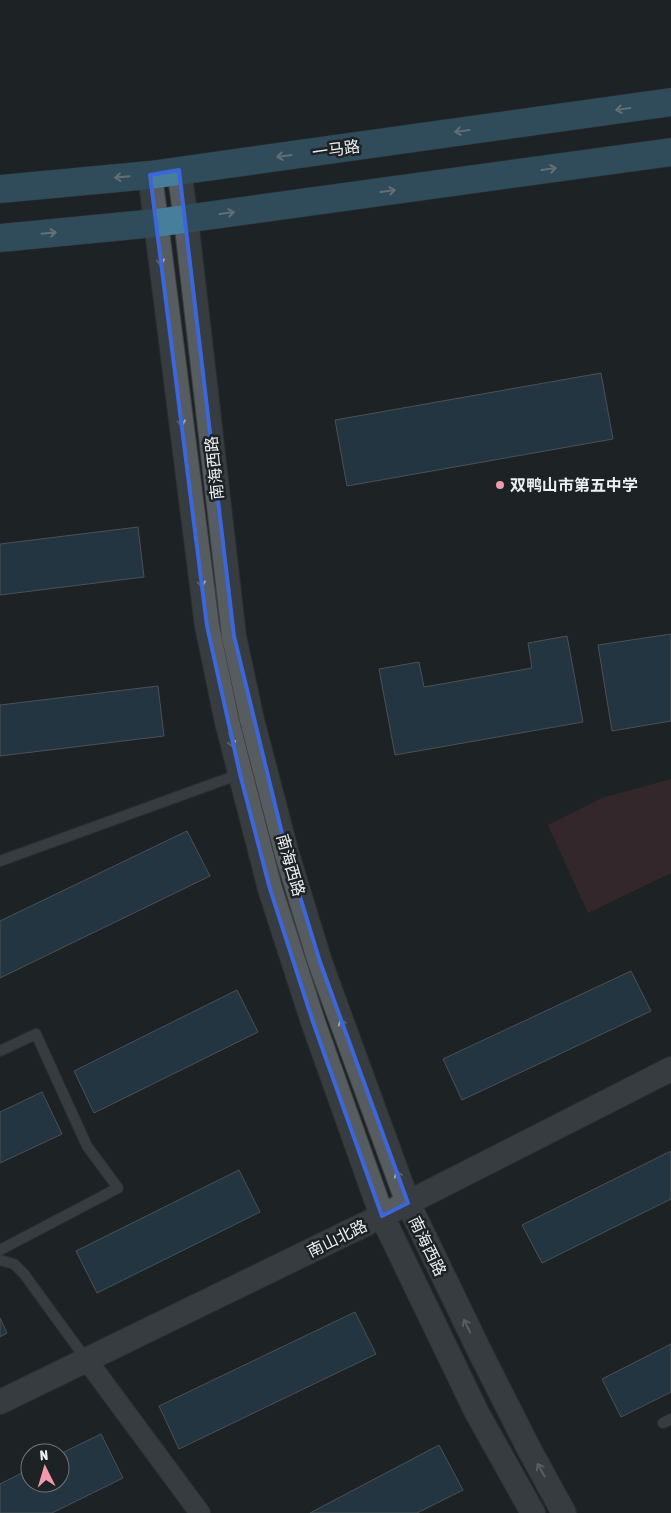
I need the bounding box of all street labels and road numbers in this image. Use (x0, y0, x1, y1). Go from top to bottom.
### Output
street label: 一马路 (311, 137, 361, 161)
street label: 南海西路 (202, 435, 226, 501)
street label: 南海西路 (274, 832, 308, 898)
street label: 南海西路 (406, 1213, 450, 1279)
street label: 南山北路 (304, 1216, 370, 1260)

